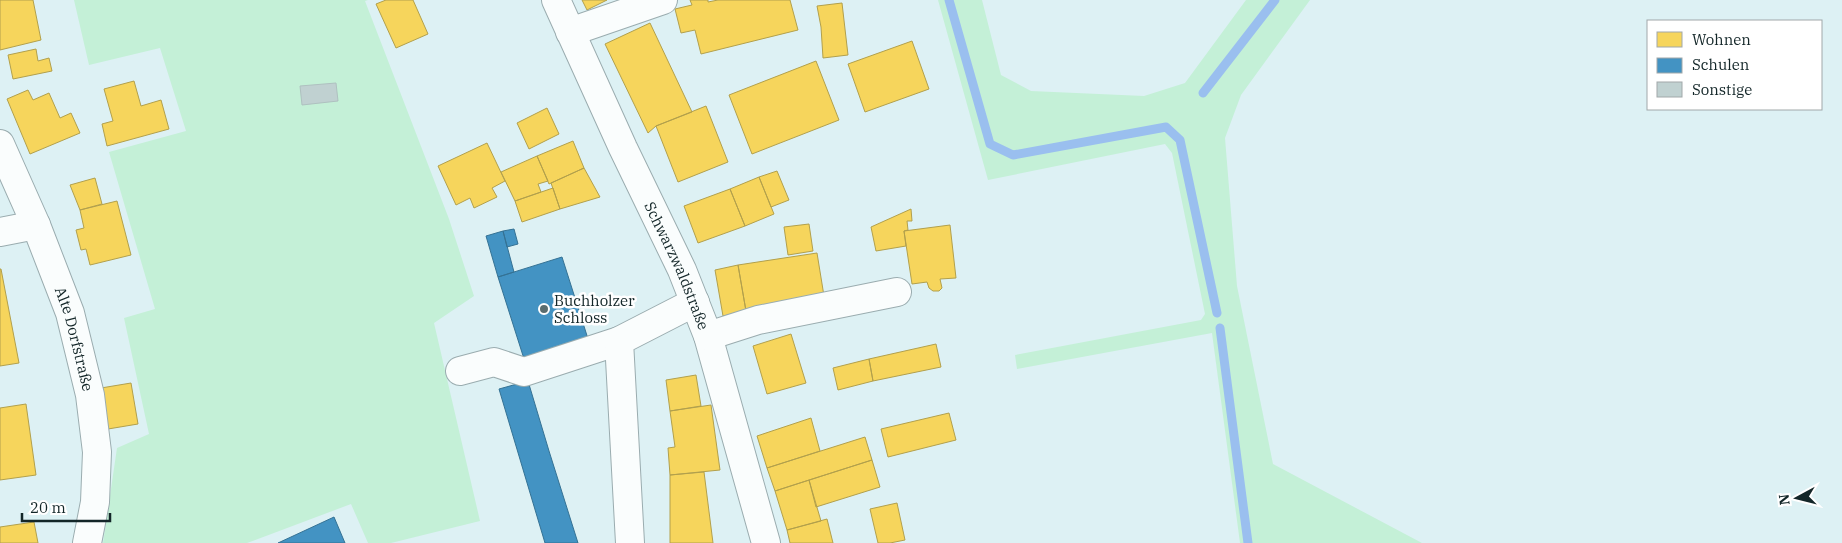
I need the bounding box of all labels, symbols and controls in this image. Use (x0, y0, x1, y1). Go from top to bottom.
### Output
legend (1647, 20, 1822, 110)
text: Wohnen (1692, 30, 1751, 49)
text: Schulen (1692, 55, 1750, 74)
text: Sonstige (1692, 80, 1752, 99)
street label: Schwarzwaldstraße (641, 198, 714, 332)
street label: Alte Dorfstraße (51, 284, 98, 393)
place label: Buchholzer Schloss (554, 291, 635, 327)
marker: Buchholzer Schloss (538, 303, 550, 315)
north arrow (1772, 473, 1822, 523)
scale bar (22, 490, 110, 522)
text: N (1774, 493, 1794, 506)
text: 20 m (30, 498, 66, 517)

